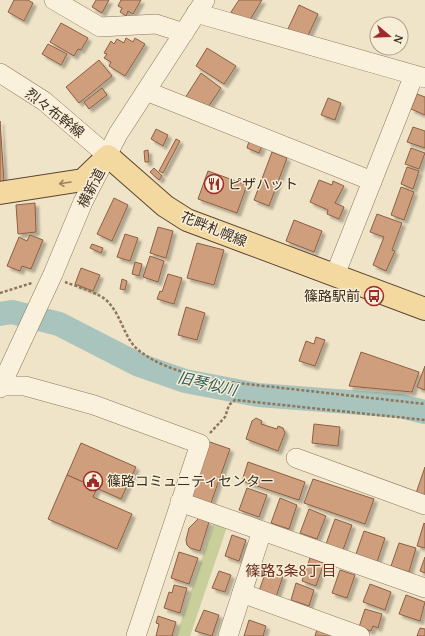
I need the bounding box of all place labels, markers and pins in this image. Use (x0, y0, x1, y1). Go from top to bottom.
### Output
restaurant icon: ピザハット (203, 173, 225, 195)
place label: ピザハット (228, 174, 298, 193)
bus stop icon: 篠路駅前 (363, 285, 385, 307)
place label: 篠路駅前 (304, 286, 360, 305)
public building icon: 篠路コミュニティセンター (82, 470, 104, 492)
place label: 篠路コミュニティセンター (107, 471, 274, 490)

